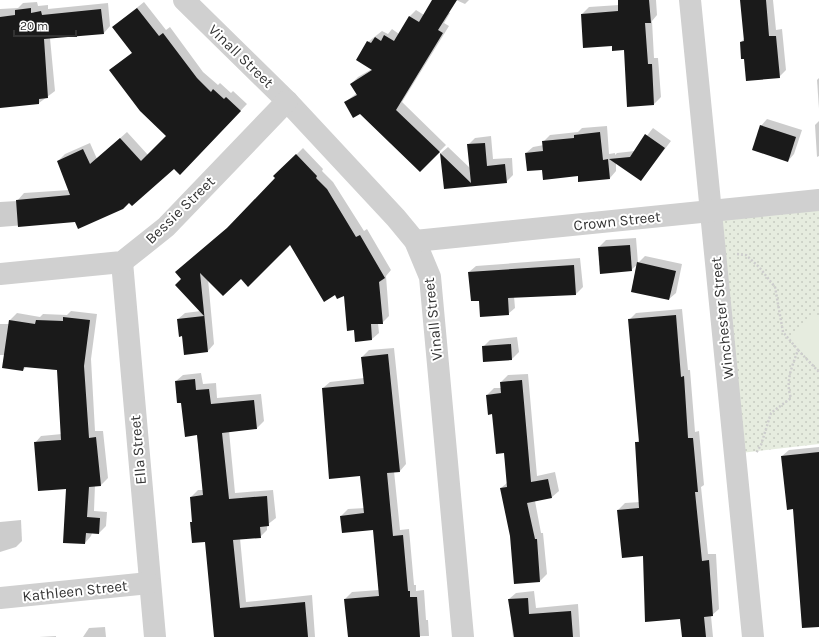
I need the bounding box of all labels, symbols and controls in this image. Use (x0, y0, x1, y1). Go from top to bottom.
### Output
scale bar (14, 12, 76, 38)
text: 20 m (20, 19, 48, 33)
street label: Vinall Street (205, 21, 277, 92)
street label: Bessie Street (141, 172, 219, 248)
street label: Crown Street (573, 207, 662, 235)
street label: Winchester Street (707, 256, 737, 380)
street label: Vinall Street (420, 276, 446, 361)
street label: Ella Street (126, 414, 150, 486)
street label: Kathleen Street (22, 577, 129, 605)

